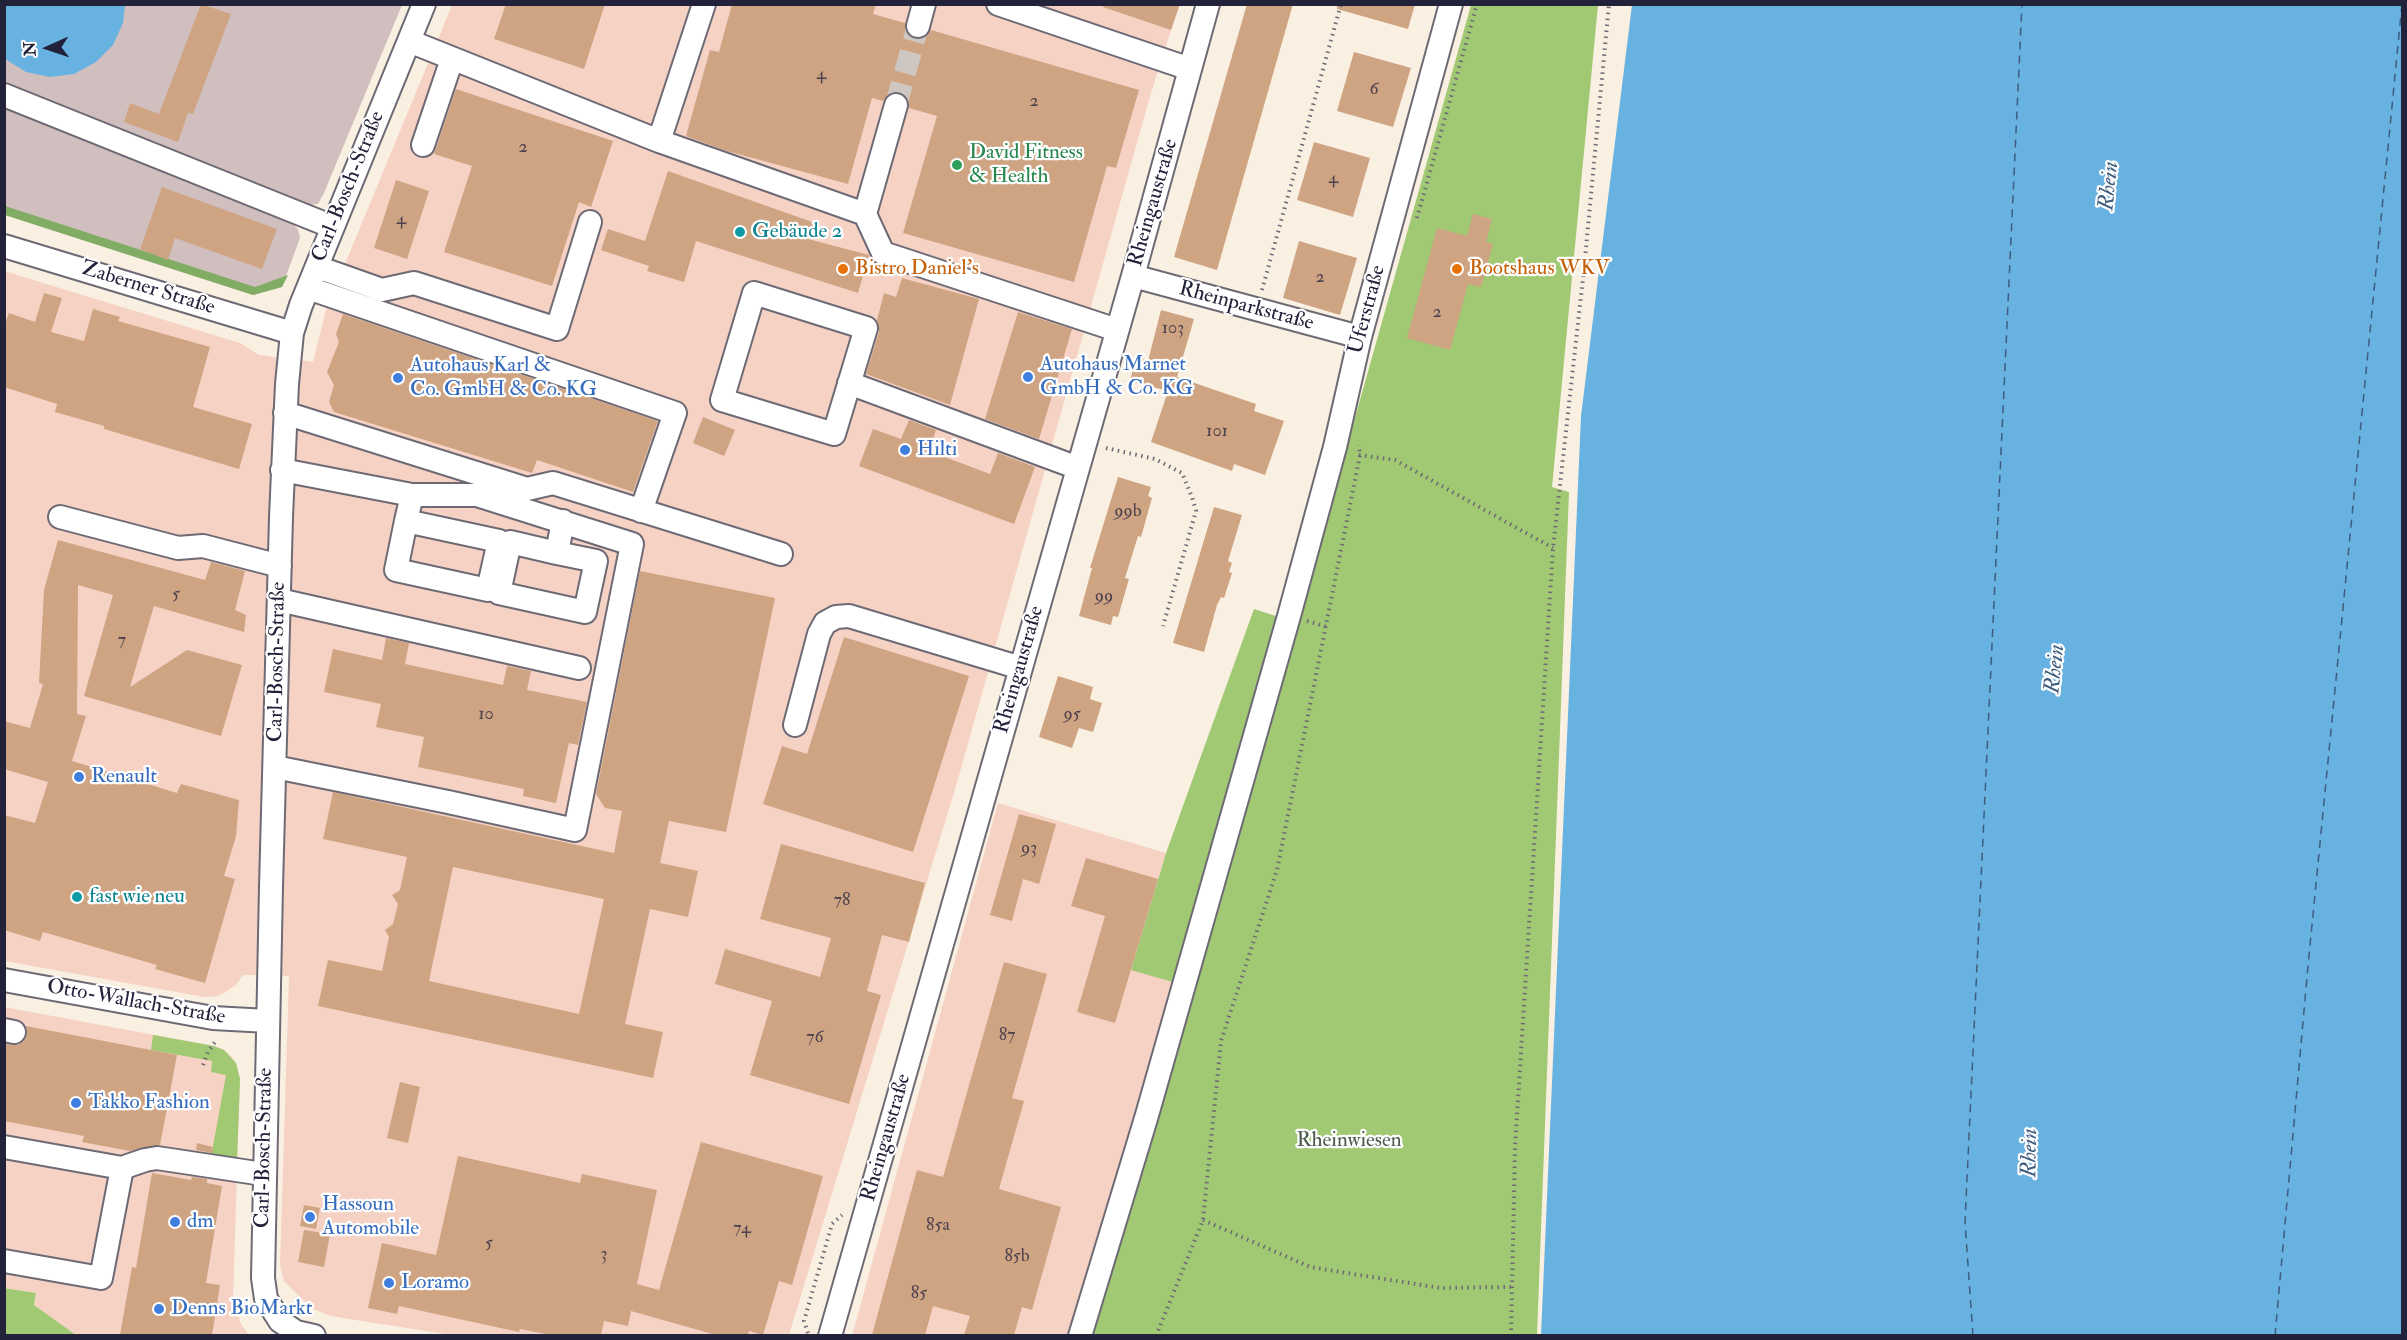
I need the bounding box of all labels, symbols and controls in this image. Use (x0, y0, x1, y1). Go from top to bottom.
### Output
north arrow (18, 18, 78, 78)
text: N (20, 41, 40, 57)
house number: 4 (816, 64, 826, 86)
house number: 6 (1369, 79, 1379, 101)
house number: 2 (1029, 91, 1039, 113)
street label: Carl-Bosch-Straße (307, 108, 391, 266)
street label: Rheingaustraße (1124, 136, 1184, 270)
house number: 2 (518, 137, 528, 159)
place label: David Fitness & Health (969, 140, 1083, 190)
marker: David Fitness & Health (950, 158, 964, 172)
water label: Rhein (2094, 160, 2126, 212)
house number: 4 (1328, 168, 1338, 190)
house number: 4 (396, 209, 406, 231)
place label: Gebäude 2 (752, 219, 842, 245)
marker: Gebäude 2 (733, 225, 747, 239)
place label: Bistro Daniel's (855, 256, 979, 282)
place label: Bootshaus WKV (1469, 256, 1610, 282)
street label: Zaberner Straße (78, 257, 218, 321)
marker: Bistro Daniel's (836, 262, 850, 276)
marker: Bootshaus WKV (1450, 262, 1464, 276)
street label: Uferstraße (1344, 263, 1392, 357)
house number: 2 (1315, 267, 1325, 289)
street label: Rheinparkstraße (1176, 277, 1316, 337)
house number: 2 (1432, 302, 1442, 324)
house number: 103 (1162, 318, 1184, 340)
place label: Autohaus Marnet GmbH & Co. KG (1040, 352, 1193, 402)
place label: Autohaus Karl & Co. GmbH & Co. KG (410, 353, 597, 403)
marker: Autohaus Marnet GmbH & Co. KG (1021, 370, 1035, 384)
marker: Autohaus Karl & Co. GmbH & Co. KG (391, 371, 405, 385)
house number: 101 (1206, 421, 1228, 443)
place label: Hilti (917, 437, 957, 463)
marker: Hilti (898, 443, 912, 457)
house number: 99b (1114, 501, 1142, 523)
street label: Carl-Bosch-Straße (264, 582, 292, 742)
house number: 5 (172, 584, 180, 606)
house number: 99 (1095, 586, 1113, 608)
street label: Rheingaustraße (990, 603, 1050, 737)
house number: 7 (118, 630, 126, 652)
water label: Rhein (2040, 643, 2072, 695)
house number: 10 (478, 704, 494, 726)
house number: 95 (1063, 704, 1081, 726)
place label: Renault (91, 764, 157, 790)
marker: Renault (72, 770, 86, 784)
house number: 93 (1021, 838, 1037, 860)
place label: fast wie neu (89, 884, 185, 910)
marker: fast wie neu (70, 890, 84, 904)
house number: 78 (834, 890, 850, 912)
street label: Otto-Wallach-Straße (45, 975, 227, 1031)
house number: 87 (999, 1025, 1015, 1047)
house number: 76 (806, 1027, 824, 1049)
street label: Carl-Bosch-Straße (251, 1068, 279, 1228)
street label: Rheingaustraße (857, 1071, 917, 1205)
place label: Takko Fashion (88, 1090, 210, 1116)
marker: Takko Fashion (69, 1096, 83, 1110)
park label: Rheinwiesen (1296, 1128, 1402, 1154)
water label: Rhein (2017, 1128, 2045, 1178)
place label: Hassoun Automobile (322, 1192, 419, 1242)
place label: dm (187, 1209, 214, 1235)
marker: Hassoun Automobile (303, 1210, 317, 1224)
marker: dm (168, 1215, 182, 1229)
house number: 85a (926, 1215, 950, 1237)
house number: 74 (733, 1218, 751, 1240)
house number: 5 (485, 1233, 493, 1255)
house number: 3 (601, 1244, 607, 1266)
house number: 85b (1004, 1246, 1030, 1268)
place label: Loramo (401, 1270, 469, 1296)
marker: Loramo (382, 1276, 396, 1290)
house number: 85 (911, 1283, 927, 1305)
place label: Denns BioMarkt (171, 1296, 312, 1322)
marker: Denns BioMarkt (152, 1302, 166, 1316)

